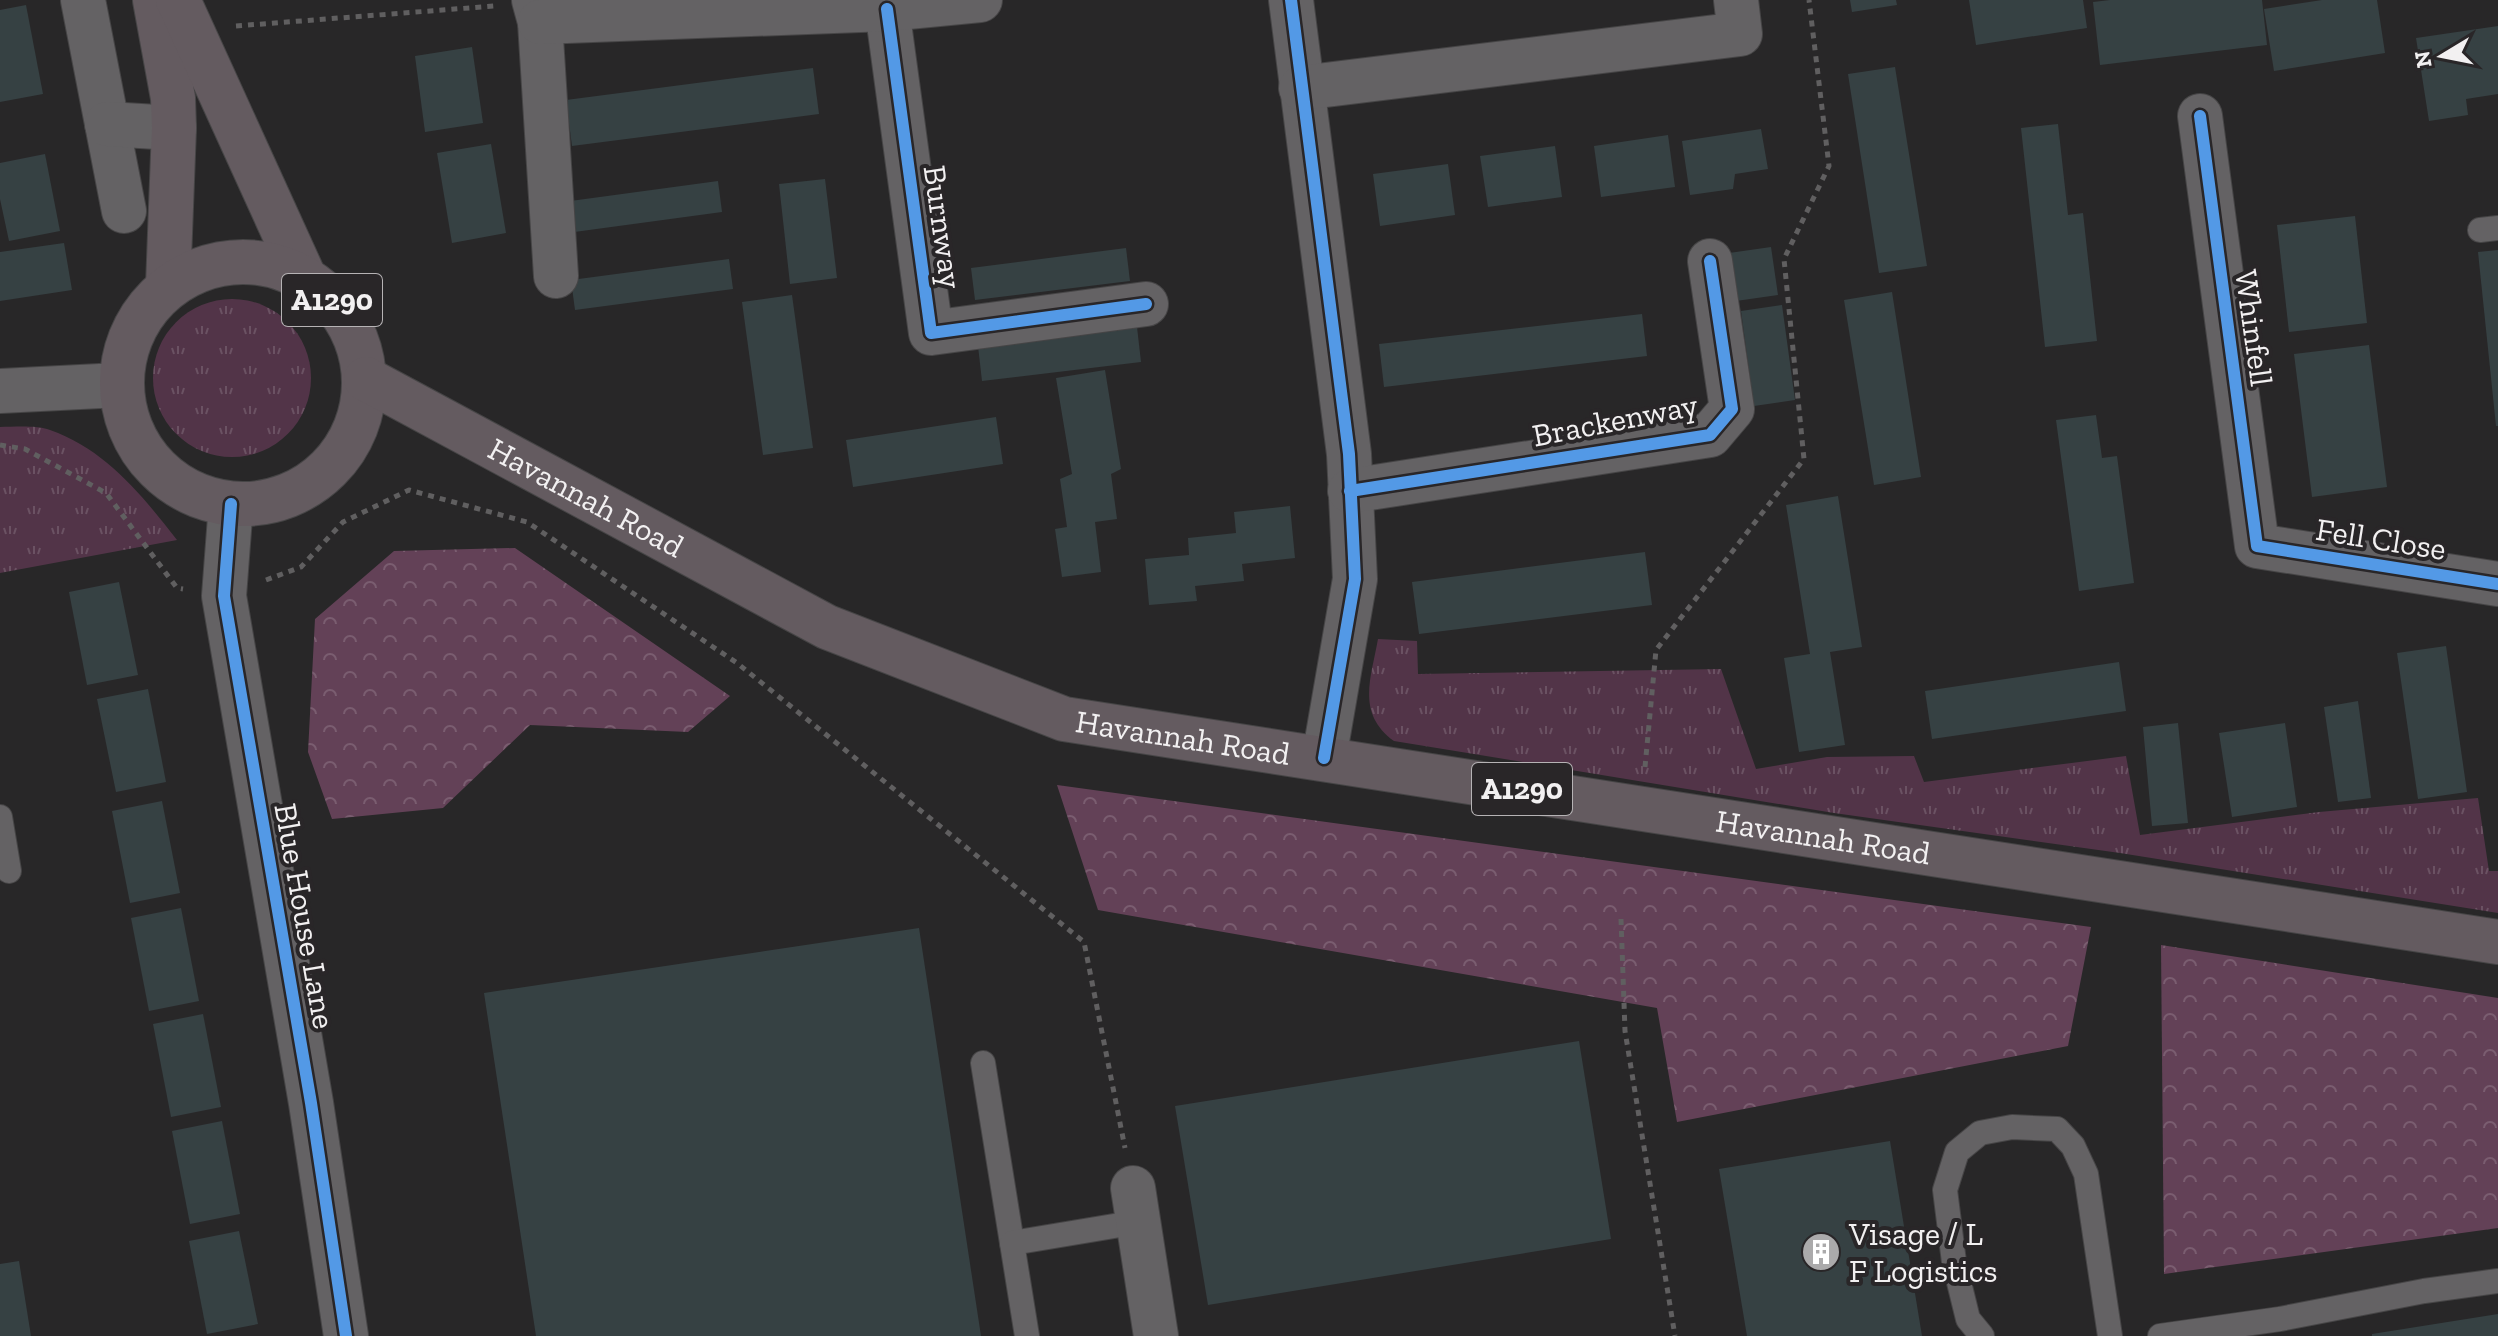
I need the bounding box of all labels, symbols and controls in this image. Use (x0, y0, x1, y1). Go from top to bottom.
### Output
north arrow (2402, 16, 2482, 96)
text: N (2408, 49, 2438, 70)
street label: Burnway (916, 163, 971, 292)
street label: Whinfell (2227, 267, 2281, 389)
road number: A1290 (282, 274, 382, 326)
street label: Brackenway (1529, 385, 1701, 455)
street label: Havannah Road (482, 429, 691, 566)
street label: Fell Close (2313, 510, 2449, 568)
street label: Havannah Road (1073, 702, 1293, 773)
road number: A1290 (1472, 763, 1572, 815)
street label: Blue House Lane (266, 800, 344, 1032)
street label: Havannah Road (1713, 802, 1933, 873)
place label: Visage / L F Logistics (1848, 1215, 1998, 1290)
building icon: Visage / L F Logistics (1800, 1231, 1842, 1273)

